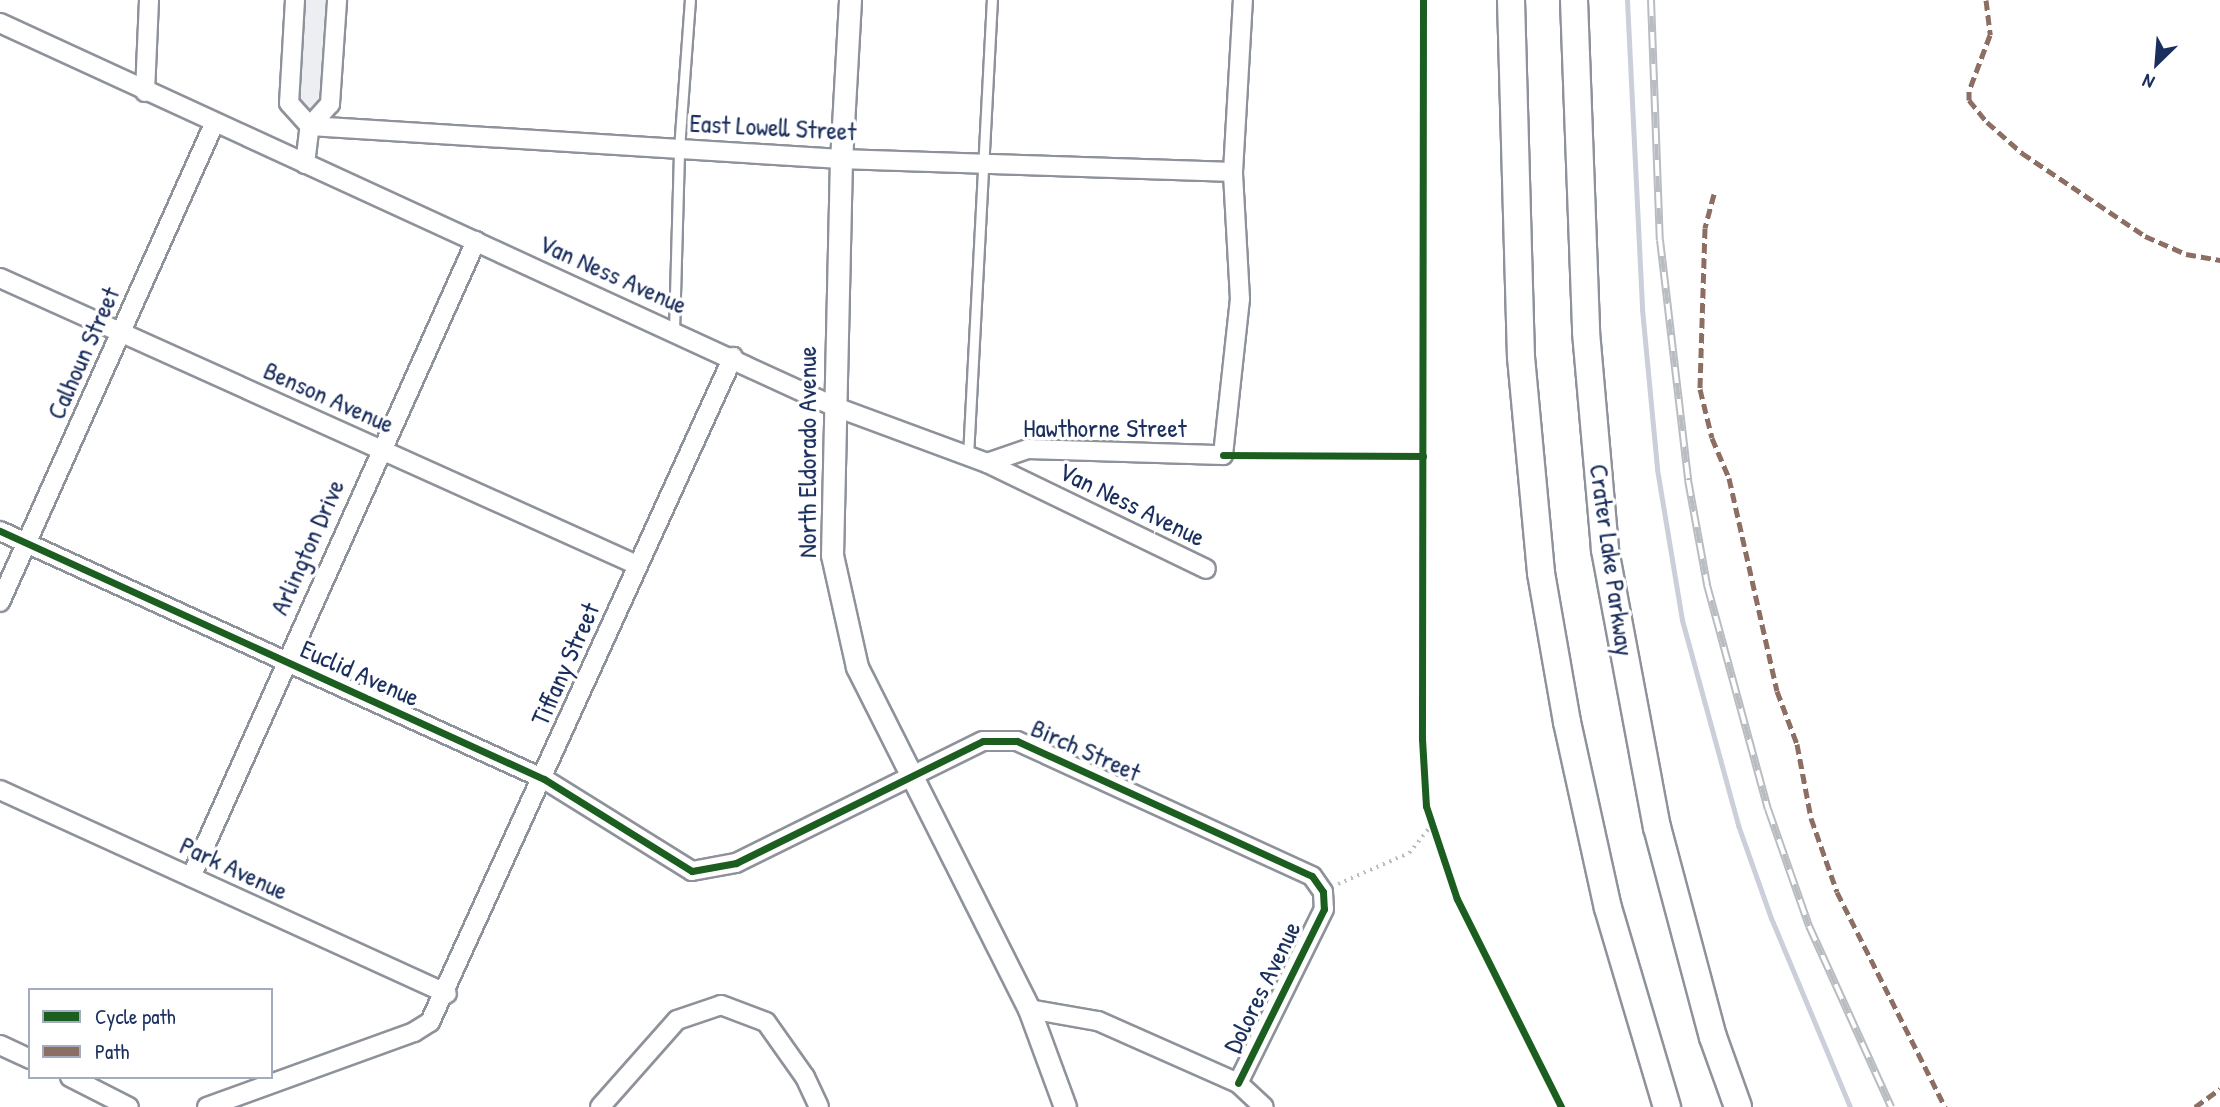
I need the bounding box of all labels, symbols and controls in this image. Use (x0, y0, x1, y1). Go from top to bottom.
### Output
north arrow (2122, 28, 2192, 98)
text: N (2138, 68, 2158, 96)
street label: East Lowell Street (689, 107, 857, 147)
street label: Van Ness Avenue (534, 227, 692, 321)
street label: Calhoun Street (40, 282, 126, 424)
street label: North Eldorado Avenue (791, 346, 823, 558)
street label: Benson Avenue (259, 354, 399, 440)
street label: Hawthorne Street (1023, 412, 1187, 444)
street label: Van Ness Avenue (1054, 455, 1210, 553)
street label: Crater Lake Parkway (1583, 462, 1641, 658)
street label: Arlington Drive (263, 474, 351, 620)
street label: Tiffany Street (524, 598, 606, 730)
street label: Euclid Avenue (296, 633, 424, 713)
street label: Birch Street (1026, 712, 1146, 788)
street label: Park Avenue (175, 829, 293, 907)
street label: Dolores Avenue (1217, 916, 1307, 1058)
legend (28, 988, 273, 1079)
text: Cycle path (95, 1002, 176, 1031)
text: Path (95, 1037, 129, 1066)

